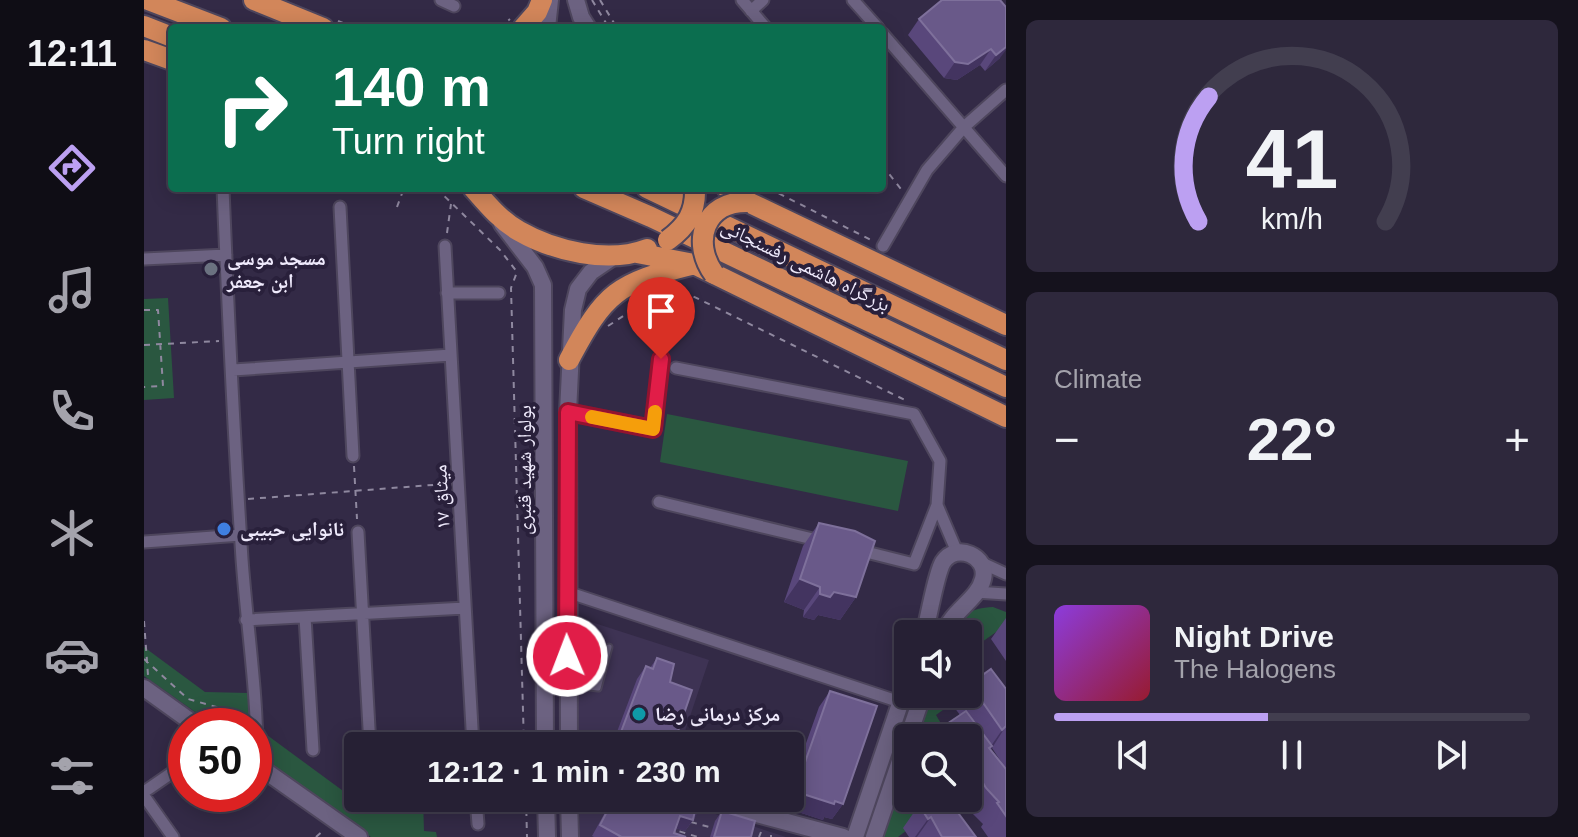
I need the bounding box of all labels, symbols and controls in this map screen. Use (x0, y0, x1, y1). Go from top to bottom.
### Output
text: 12:11 (27, 33, 117, 74)
text: 140 m (332, 55, 491, 118)
icon: right (200, 56, 304, 160)
text: 41 (1246, 113, 1338, 206)
text: Turn right (332, 121, 485, 162)
icon: directions (44, 140, 100, 196)
text: km/h (1261, 203, 1323, 235)
street label: بزرگراه هاشمی رفسنجانی (718, 215, 894, 316)
place label: مسجد موسی ابن جعفر (226, 247, 326, 294)
marker: مسجد موسی ابن جعفر (202, 260, 220, 278)
icon: music (44, 262, 100, 318)
pin (627, 277, 695, 359)
icon: arrive (639, 289, 683, 333)
text: Climate (1054, 364, 1142, 394)
icon: phone (44, 383, 100, 439)
street label: بولوار شهید قنبری (513, 405, 536, 535)
text: 22° (1247, 406, 1337, 473)
text: − (1054, 415, 1080, 464)
text: + (1504, 415, 1530, 464)
street label: میثاق ۱۷ (428, 464, 455, 530)
icon: climate (44, 505, 100, 561)
place label: نانوایی حبیبی (240, 518, 344, 542)
marker: نانوایی حبیبی (215, 520, 233, 538)
position arrow (525, 614, 609, 698)
map controls (894, 620, 982, 812)
button: sound (894, 620, 982, 708)
text: Night Drive (1174, 620, 1334, 653)
icon: car (44, 627, 100, 683)
text: The Halogens (1174, 654, 1336, 684)
place label: مرکز درمانی رضا (655, 703, 780, 727)
marker: مرکز درمانی رضا (630, 705, 648, 723)
speed limit sign: 50 (168, 708, 272, 812)
button: search (894, 724, 982, 812)
icon: previous (1111, 733, 1155, 777)
icon: pause (1270, 733, 1314, 777)
icon: next (1429, 733, 1473, 777)
icon: filters (44, 748, 100, 804)
text: 12:12 · 1 min · 230 m (427, 755, 721, 788)

